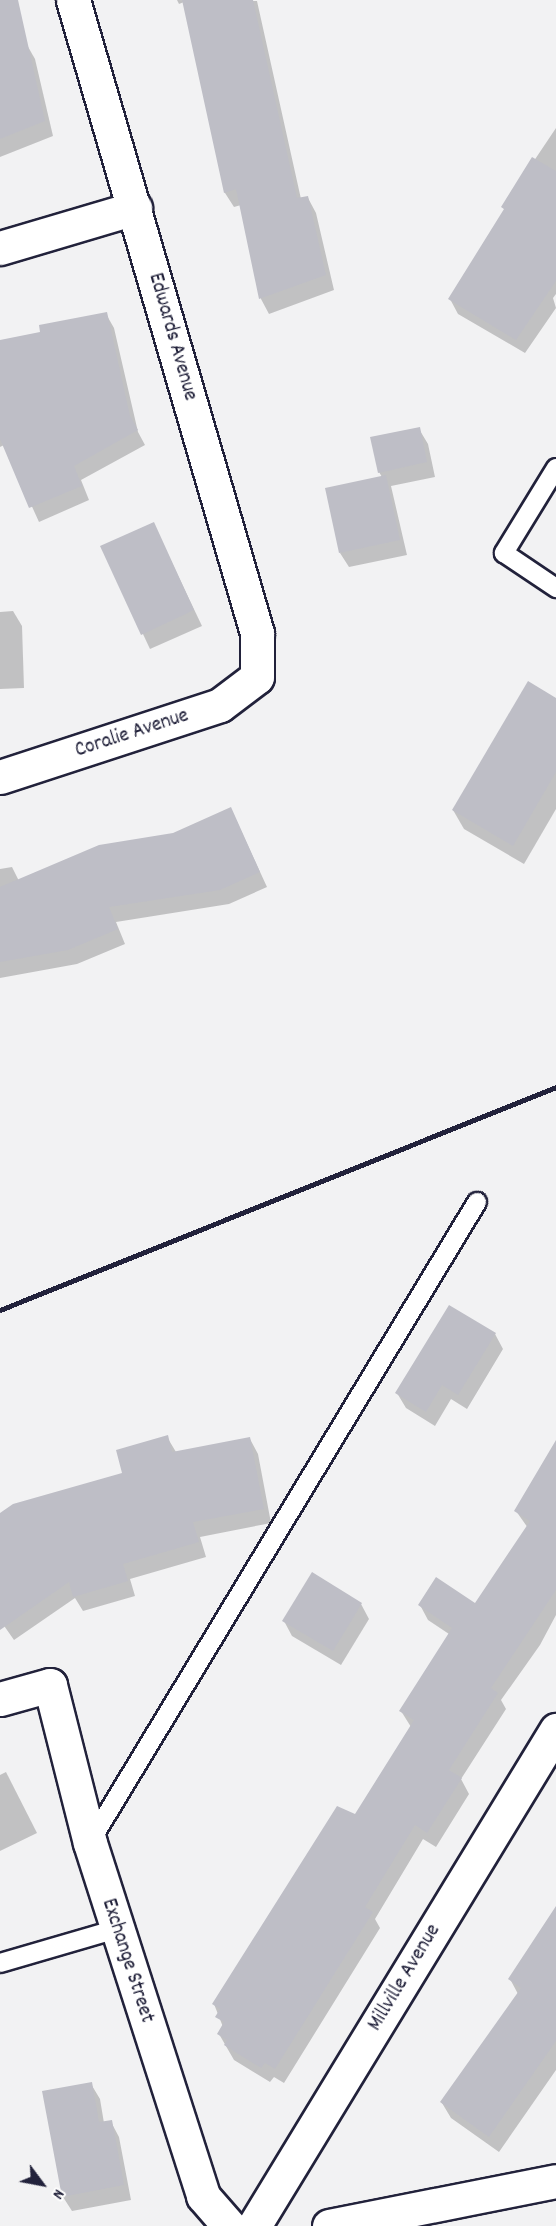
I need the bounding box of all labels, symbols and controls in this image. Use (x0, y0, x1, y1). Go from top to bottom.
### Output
street label: Edwards Avenue (142, 270, 202, 404)
street label: Coralie Avenue (72, 704, 192, 764)
street label: Exchange Street (95, 1896, 159, 2026)
street label: Millville Avenue (363, 1920, 447, 2036)
north arrow (12, 2154, 72, 2214)
text: N (46, 2184, 70, 2203)

